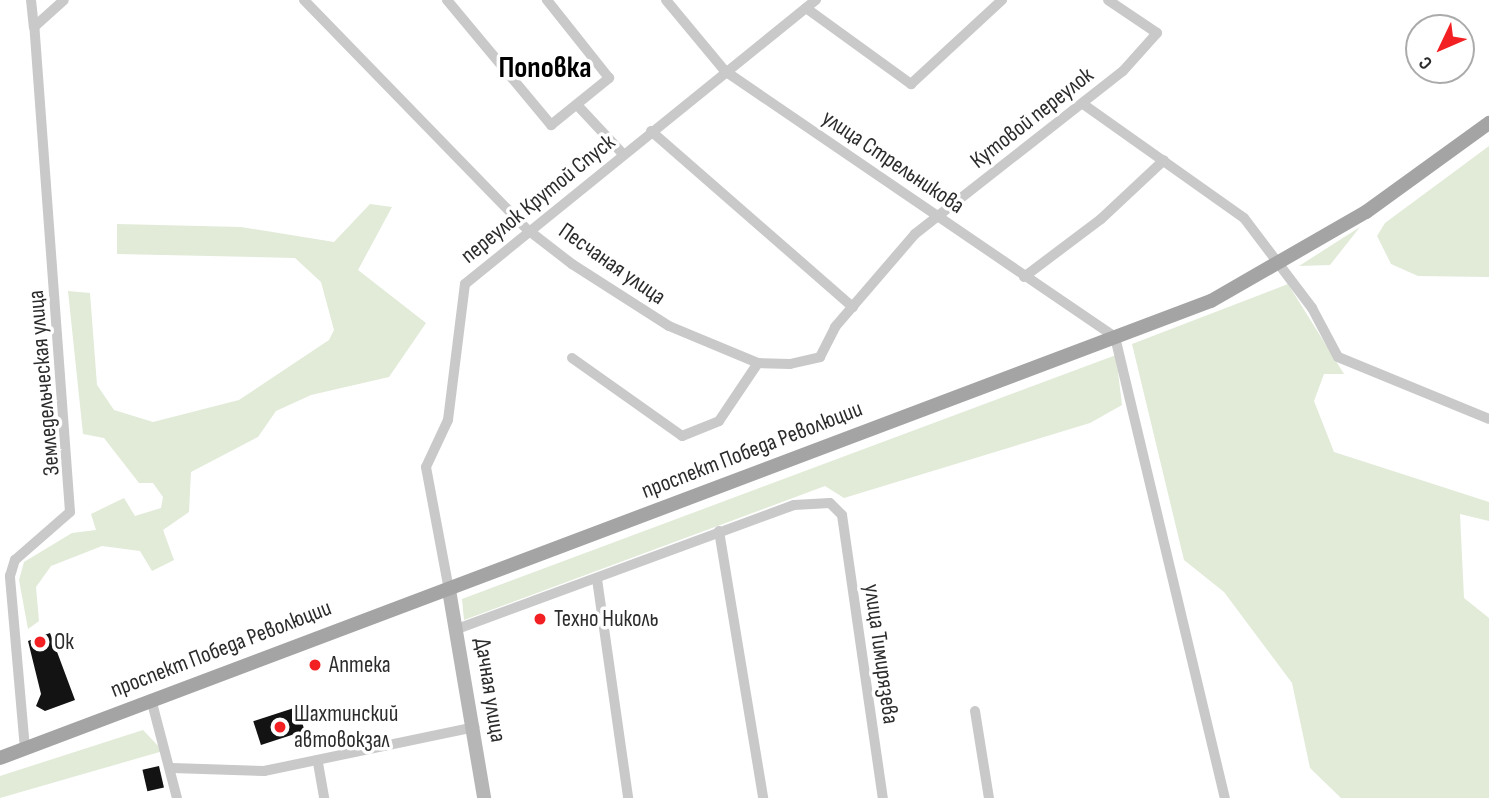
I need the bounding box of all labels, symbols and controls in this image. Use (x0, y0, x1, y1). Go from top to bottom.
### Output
north arrow (1405, 14, 1475, 84)
district label: Поповка (498, 50, 592, 86)
text: С (1414, 51, 1438, 74)
street label: Кутовой переулок (965, 61, 1099, 175)
street label: улица Стрельникова (817, 104, 969, 220)
street label: переулок Крутой Спуск (455, 128, 621, 270)
street label: Песчаная улица (553, 217, 671, 311)
street label: Земледельческая улица (22, 289, 66, 477)
street label: проспект Победа Революции (638, 395, 866, 505)
street label: улица Тимирязева (858, 582, 904, 726)
street label: проспект Победа Революции (107, 594, 335, 704)
place label: Техно Николь (554, 605, 659, 633)
marker: Техно Николь (532, 611, 548, 627)
place label: Ок (54, 628, 74, 656)
marker: Ок (32, 634, 48, 650)
street label: Дачная улица (468, 636, 512, 744)
place label: Аптека (329, 651, 391, 679)
marker: Аптека (307, 657, 323, 673)
place label: Шахтинский автовокзал (294, 700, 398, 754)
marker: Шахтинский автовокзал (272, 719, 288, 735)

